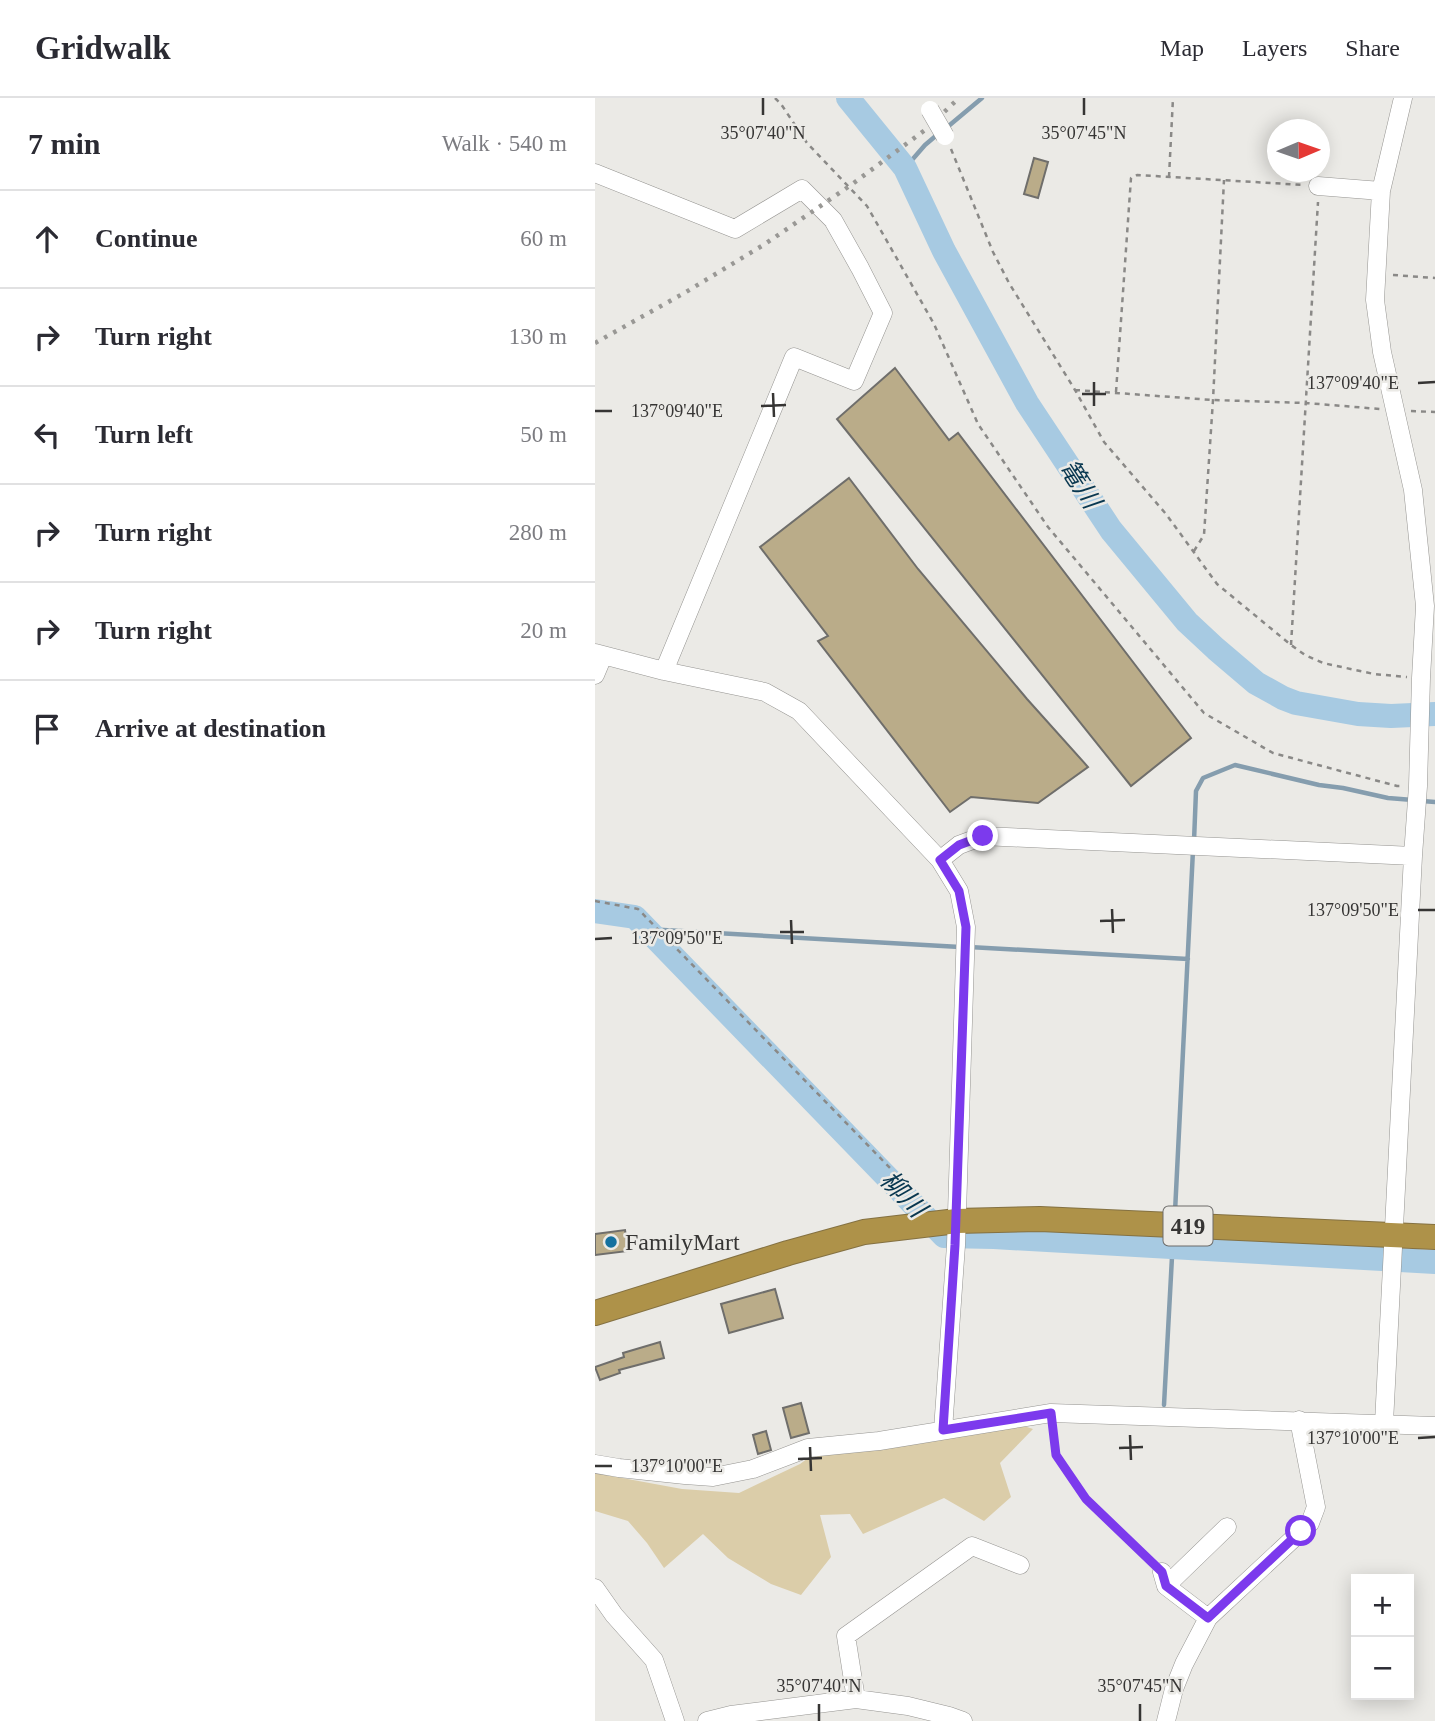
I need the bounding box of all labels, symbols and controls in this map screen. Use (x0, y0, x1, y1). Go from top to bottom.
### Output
text: Gridwalk (35, 30, 171, 66)
text: Map (1160, 35, 1204, 61)
text: Layers (1242, 35, 1307, 61)
text: Share (1345, 35, 1400, 61)
north arrow (1267, 119, 1330, 182)
text: 35°07'40"N (721, 123, 805, 143)
text: 35°07'45"N (1042, 123, 1126, 143)
text: 7 min (28, 127, 101, 160)
text: Walk · 540 m (442, 131, 567, 156)
icon: ahead (28, 220, 66, 258)
text: Continue (95, 224, 198, 253)
text: 60 m (520, 226, 567, 251)
icon: right (28, 318, 66, 356)
text: Turn right (95, 322, 212, 351)
text: 130 m (509, 324, 567, 349)
text: 137°09'40"E (1307, 373, 1399, 393)
text: 137°09'40"E (631, 401, 723, 421)
icon: left (28, 416, 66, 454)
text: Turn left (95, 420, 193, 449)
text: 50 m (520, 422, 567, 447)
water label: 篭川 (1054, 454, 1108, 516)
icon: right (28, 514, 66, 552)
text: Turn right (95, 518, 212, 547)
text: 280 m (509, 520, 567, 545)
icon: right (28, 612, 66, 650)
text: Turn right (95, 616, 212, 645)
text: 20 m (520, 618, 567, 643)
icon: arrive (28, 710, 66, 748)
text: Arrive at destination (95, 714, 326, 743)
route end (967, 820, 998, 851)
text: 137°09'50"E (1307, 900, 1399, 920)
text: 137°09'50"E (631, 928, 723, 948)
water label: 柳川 (875, 1165, 934, 1225)
road number: 419 (1163, 1206, 1213, 1246)
place label: FamilyMart (625, 1229, 740, 1255)
marker: FamilyMart (603, 1234, 619, 1250)
text: 137°10'00"E (1307, 1428, 1399, 1448)
text: 137°10'00"E (631, 1456, 723, 1476)
route start (1285, 1515, 1316, 1546)
map controls (1351, 1574, 1414, 1700)
button: + (1351, 1574, 1414, 1637)
button: − (1351, 1637, 1414, 1700)
text: 35°07'40"N (777, 1676, 861, 1696)
text: 35°07'45"N (1098, 1676, 1182, 1696)

